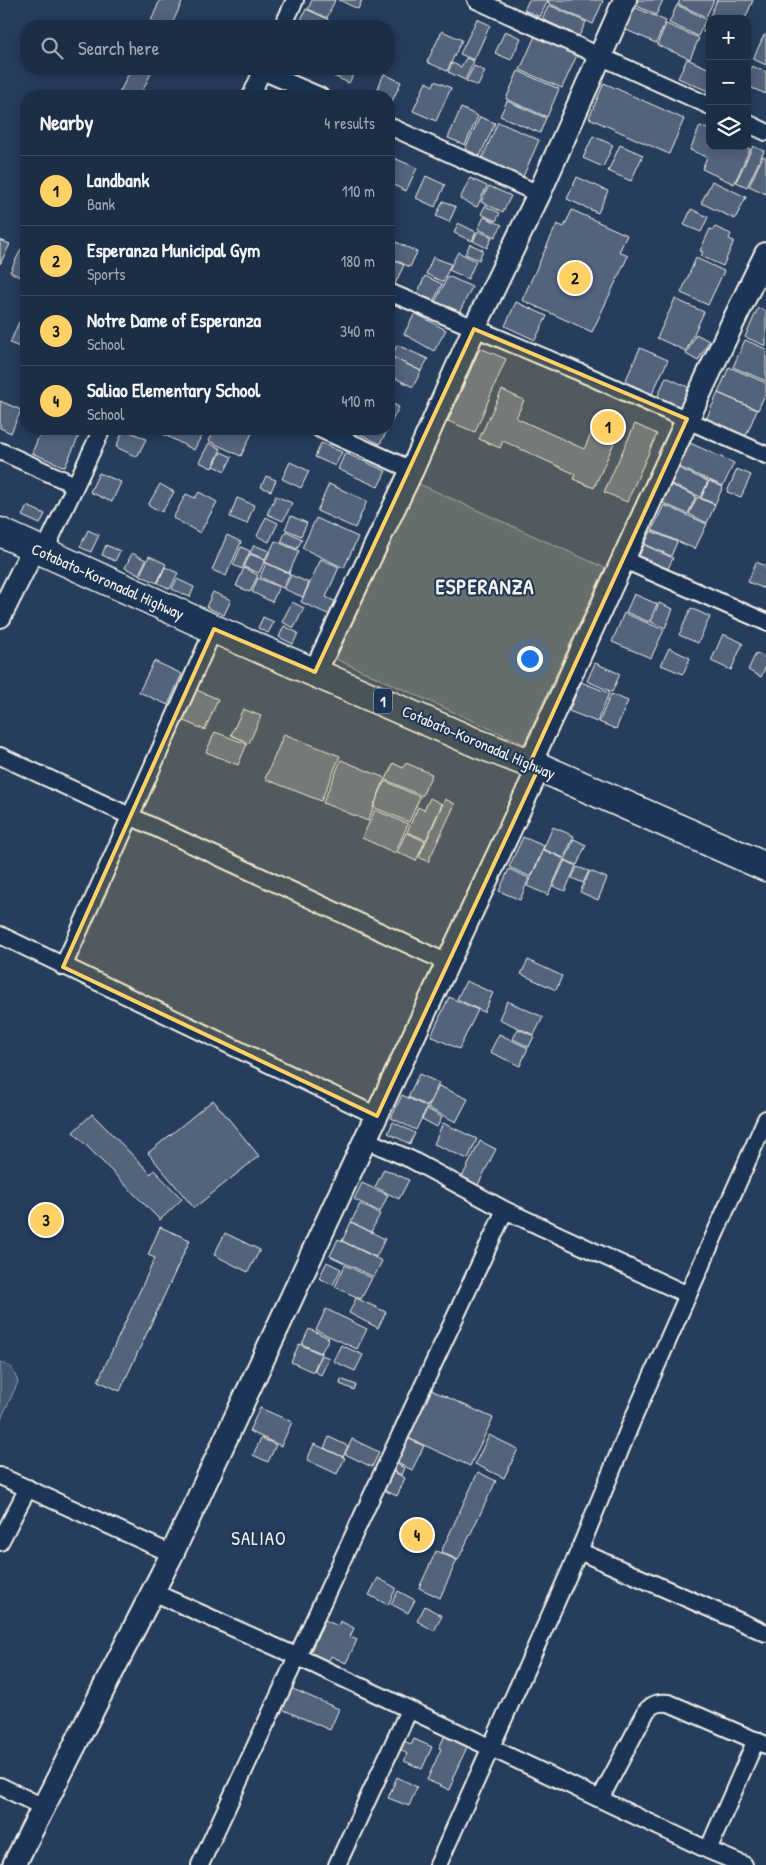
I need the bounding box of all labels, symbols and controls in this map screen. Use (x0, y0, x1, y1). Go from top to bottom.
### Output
map controls (706, 15, 751, 150)
button: + (706, 15, 751, 60)
search box (20, 20, 395, 75)
icon: search (38, 34, 66, 62)
text: Search here (78, 35, 159, 61)
button: − (706, 60, 751, 105)
button: layers (706, 105, 751, 150)
text: Nearby (40, 108, 93, 137)
text: 4 results (324, 112, 375, 134)
text: Landbank (87, 167, 149, 193)
text: 1 (53, 180, 59, 202)
text: 110 m (342, 180, 375, 202)
text: Bank (87, 193, 115, 215)
text: Esperanza Municipal Gym (87, 237, 260, 263)
text: 2 (52, 250, 60, 272)
text: 180 m (341, 250, 375, 272)
pin: 2 (559, 259, 591, 297)
text: Sports (87, 263, 125, 285)
text: Notre Dame of Esperanza (87, 307, 261, 333)
text: 3 (52, 320, 60, 342)
text: 340 m (340, 320, 375, 342)
text: School (87, 333, 124, 355)
text: Saliao Elementary School (87, 377, 260, 403)
text: 4 (53, 390, 59, 412)
text: 410 m (341, 390, 375, 412)
text: School (87, 403, 124, 425)
pin: 1 (592, 408, 624, 446)
street label: Cotabato-Koronadal Highway (28, 537, 188, 625)
district label: ESPERANZA (435, 572, 535, 601)
your location (517, 646, 543, 672)
road number: 1 (374, 688, 392, 714)
street label: Cotabato-Koronadal Highway (399, 700, 559, 784)
pin: 3 (30, 1201, 62, 1239)
pin: 4 (401, 1516, 433, 1554)
district label: SALIAO (231, 1525, 287, 1551)

